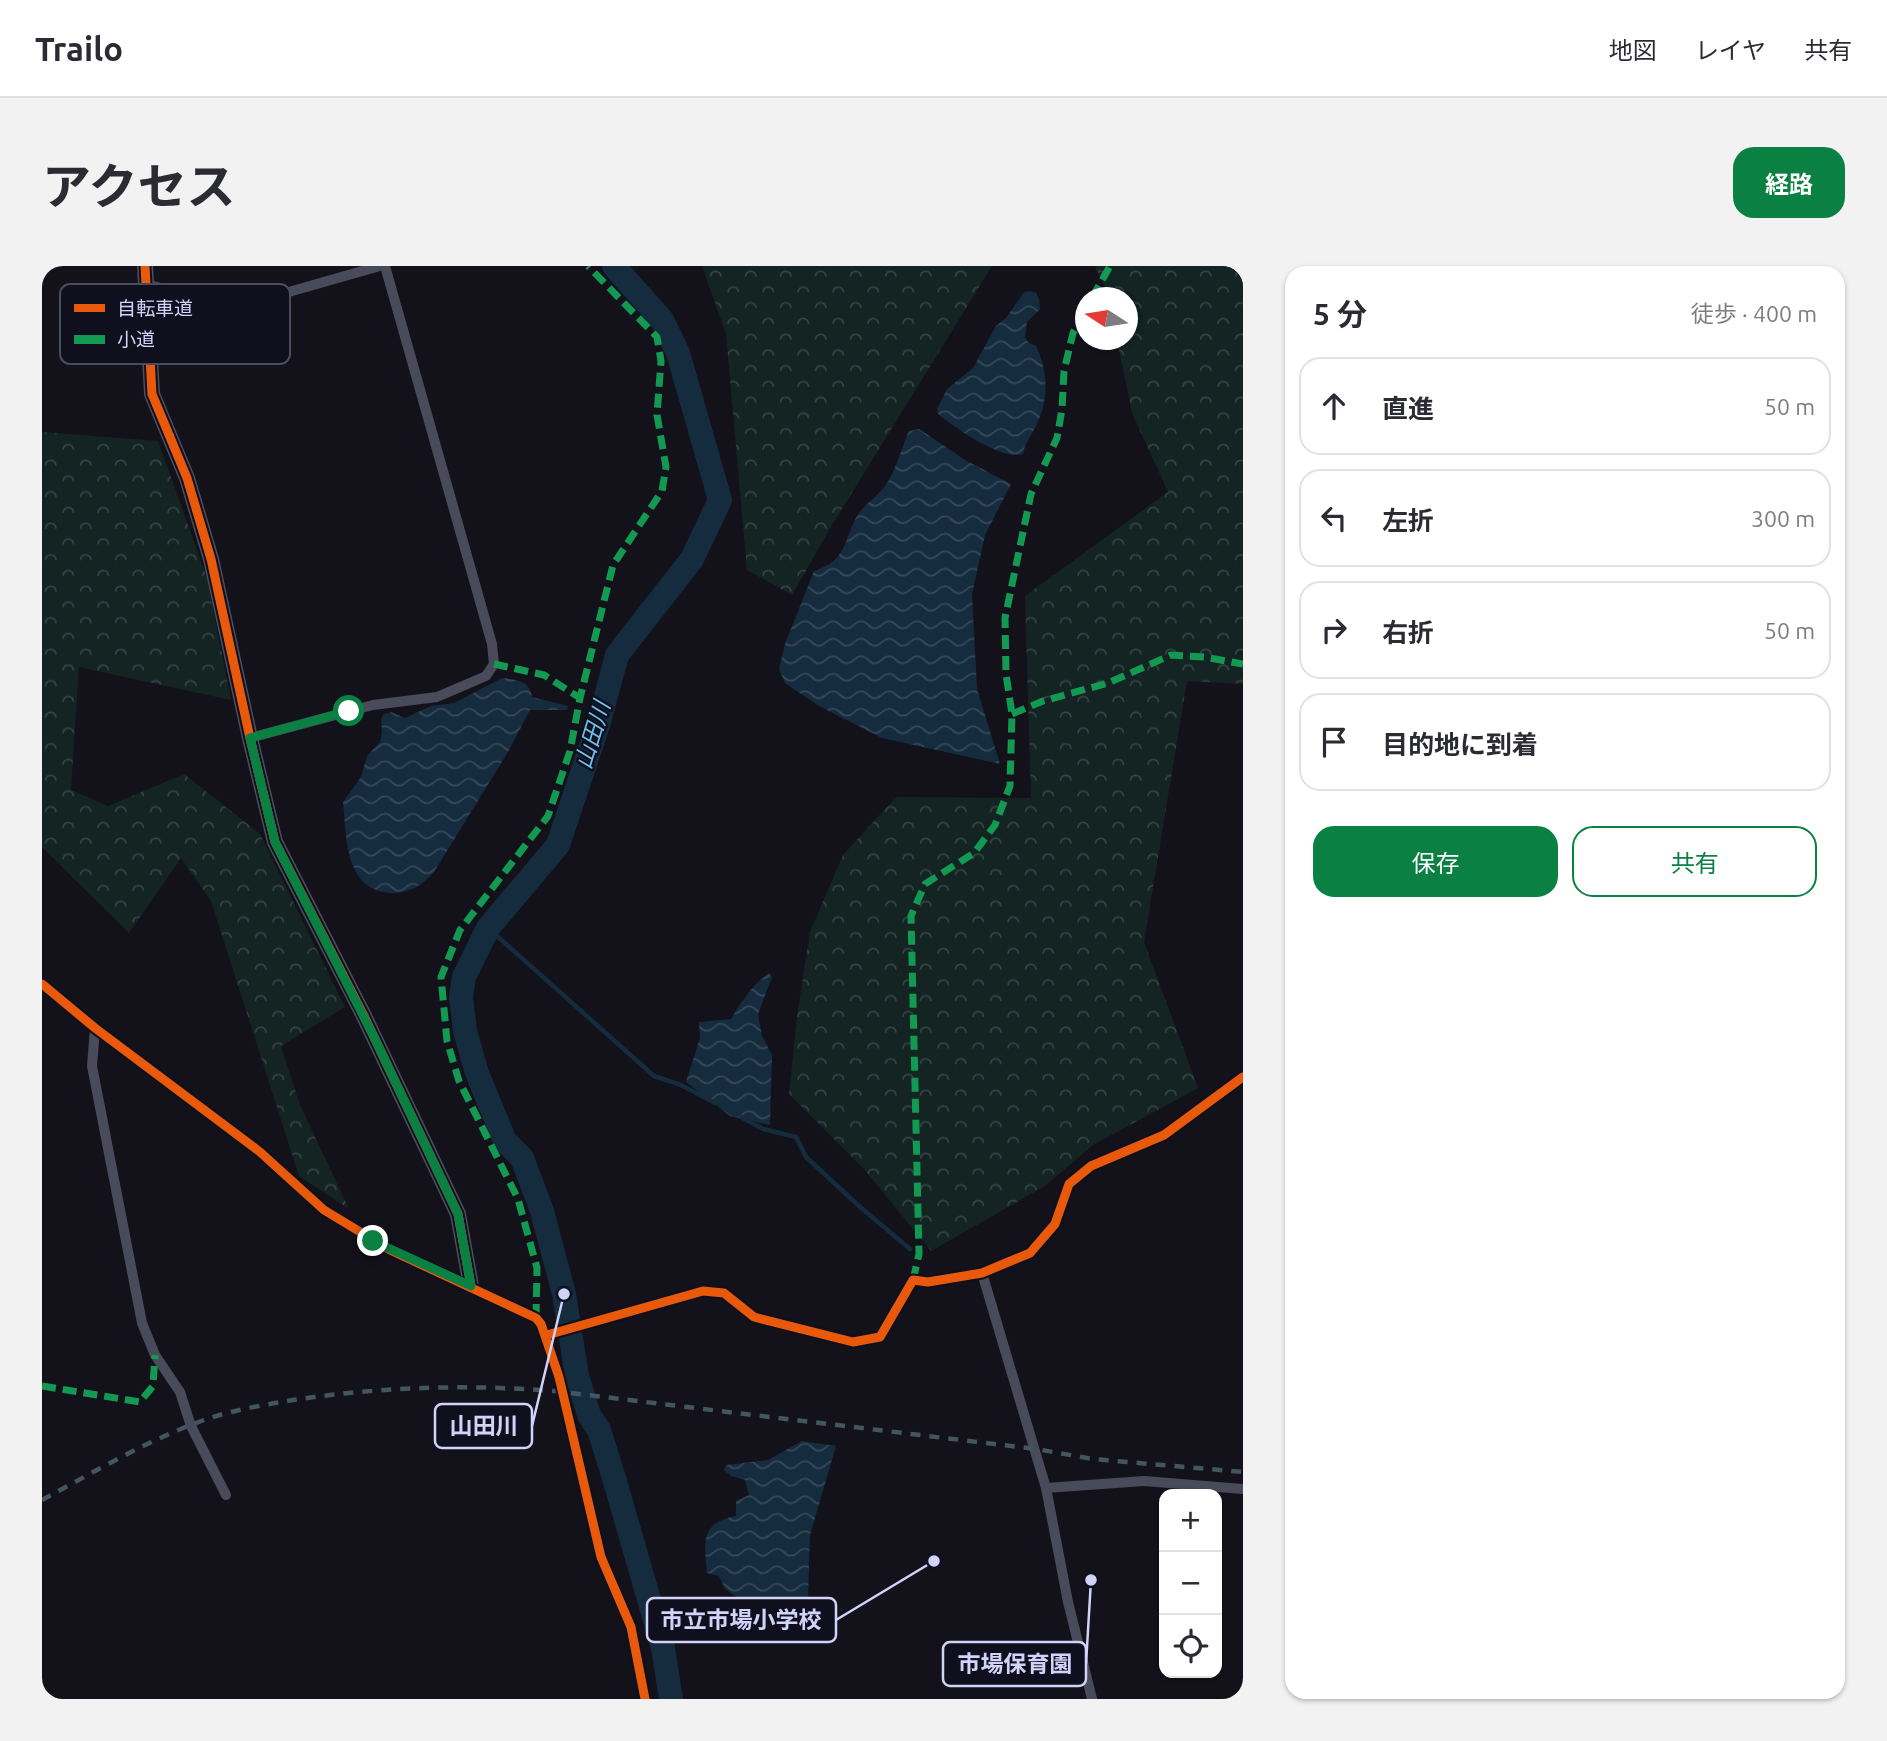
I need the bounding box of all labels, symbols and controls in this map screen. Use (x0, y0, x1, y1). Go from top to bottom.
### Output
text: Trailo (35, 30, 123, 67)
text: 地図 (1609, 37, 1657, 64)
text: レイヤ (1695, 37, 1766, 64)
text: 共有 (1804, 37, 1852, 64)
button: 経路 (1733, 147, 1845, 218)
text: アクセス (42, 158, 236, 213)
legend (60, 284, 290, 364)
north arrow (1075, 287, 1138, 350)
text: 自転車道 (117, 297, 193, 319)
text: 5 分 (1313, 297, 1367, 331)
text: 徒歩 · 400 m (1691, 301, 1817, 326)
text: 小道 (117, 328, 155, 350)
icon: ahead (1315, 387, 1353, 425)
text: 直進 (1382, 394, 1434, 423)
text: 50 m (1764, 394, 1815, 419)
icon: left (1315, 499, 1353, 537)
text: 左折 (1382, 506, 1434, 535)
text: 300 m (1751, 506, 1815, 531)
icon: right (1315, 611, 1353, 649)
text: 右折 (1382, 618, 1434, 647)
text: 50 m (1764, 618, 1815, 643)
route start (333, 695, 364, 726)
water label: 山田川 (570, 695, 615, 772)
icon: arrive (1315, 723, 1353, 761)
text: 目的地に到着 (1382, 730, 1538, 759)
button: 保存 (1313, 826, 1558, 897)
button: 共有 (1572, 826, 1817, 897)
route end (357, 1225, 388, 1256)
callout: 山田川 (435, 1404, 532, 1448)
text: 山田川 (450, 1413, 519, 1438)
map controls (1159, 1489, 1222, 1678)
button: + (1159, 1489, 1222, 1552)
button: − (1159, 1552, 1222, 1615)
callout: 市立市場小学校 (647, 1598, 836, 1642)
text: 市立市場小学校 (661, 1607, 822, 1632)
button: locate (1159, 1615, 1222, 1678)
callout: 市場保育園 (943, 1642, 1086, 1686)
text: 市場保育園 (958, 1651, 1073, 1676)

